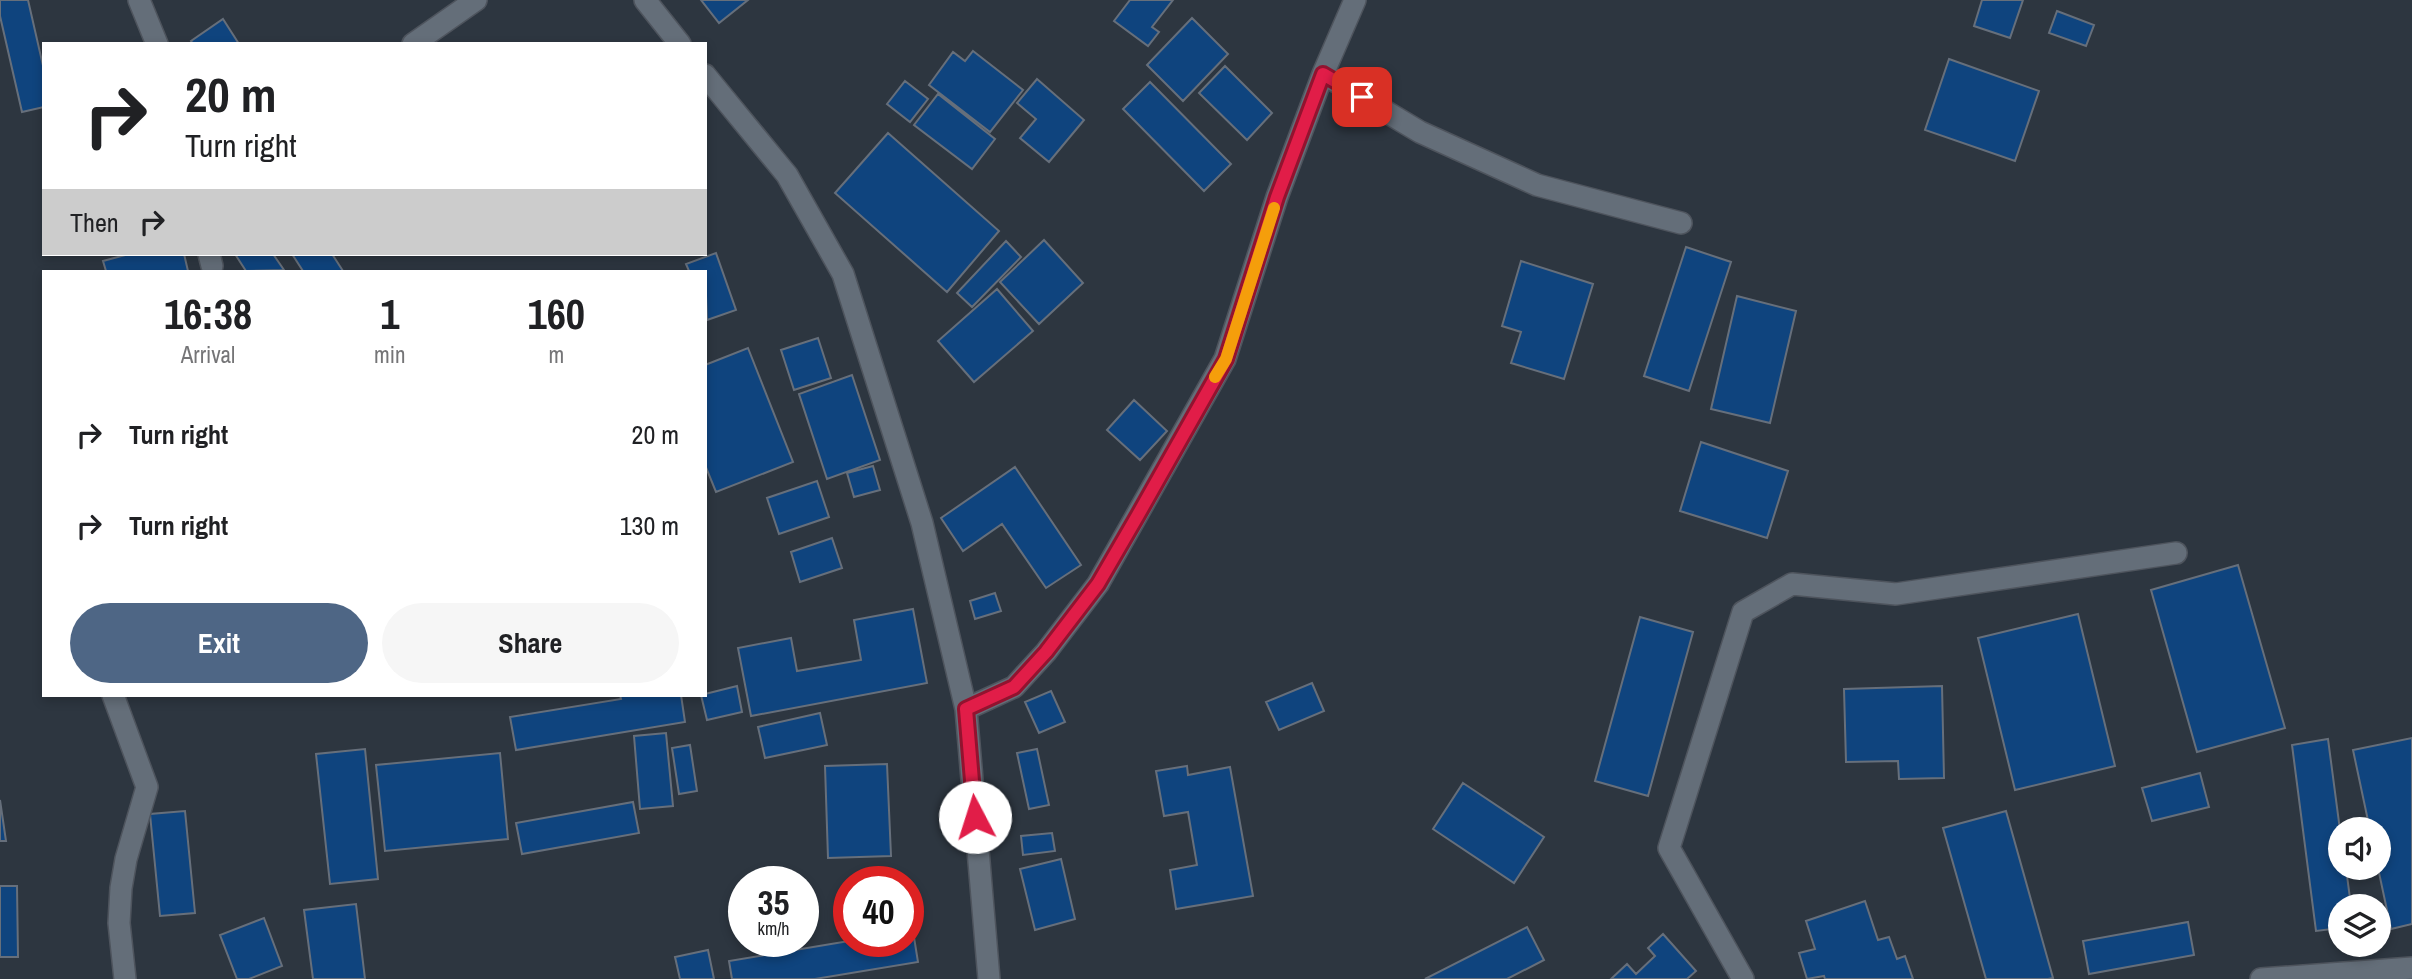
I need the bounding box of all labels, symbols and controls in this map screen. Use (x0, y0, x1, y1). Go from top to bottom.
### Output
text: 20 m (185, 61, 277, 127)
pin (1332, 67, 1392, 127)
icon: right (70, 70, 161, 161)
icon: arrive (1343, 78, 1381, 116)
text: Turn right (185, 124, 297, 167)
icon: right (133, 203, 171, 241)
text: Then (70, 205, 119, 240)
text: 16:38 (164, 286, 252, 342)
text: 1 (380, 286, 399, 342)
text: 160 (528, 286, 585, 342)
text: Arrival (181, 339, 235, 370)
text: min (374, 339, 406, 370)
text: m (548, 339, 564, 370)
icon: right (70, 416, 108, 454)
text: Turn right (129, 417, 228, 452)
text: 20 m (632, 417, 679, 452)
icon: right (70, 507, 108, 545)
text: Turn right (129, 508, 228, 543)
text: 130 m (620, 508, 679, 543)
button: Exit (70, 603, 368, 683)
button: Share (382, 603, 679, 683)
position arrow (938, 780, 1012, 854)
map controls (2328, 817, 2391, 957)
button: sound (2328, 817, 2391, 880)
speed limit sign: 40 (833, 866, 924, 957)
text: 35 (758, 879, 789, 926)
button: layers (2328, 894, 2391, 957)
text: km/h (758, 916, 790, 941)

